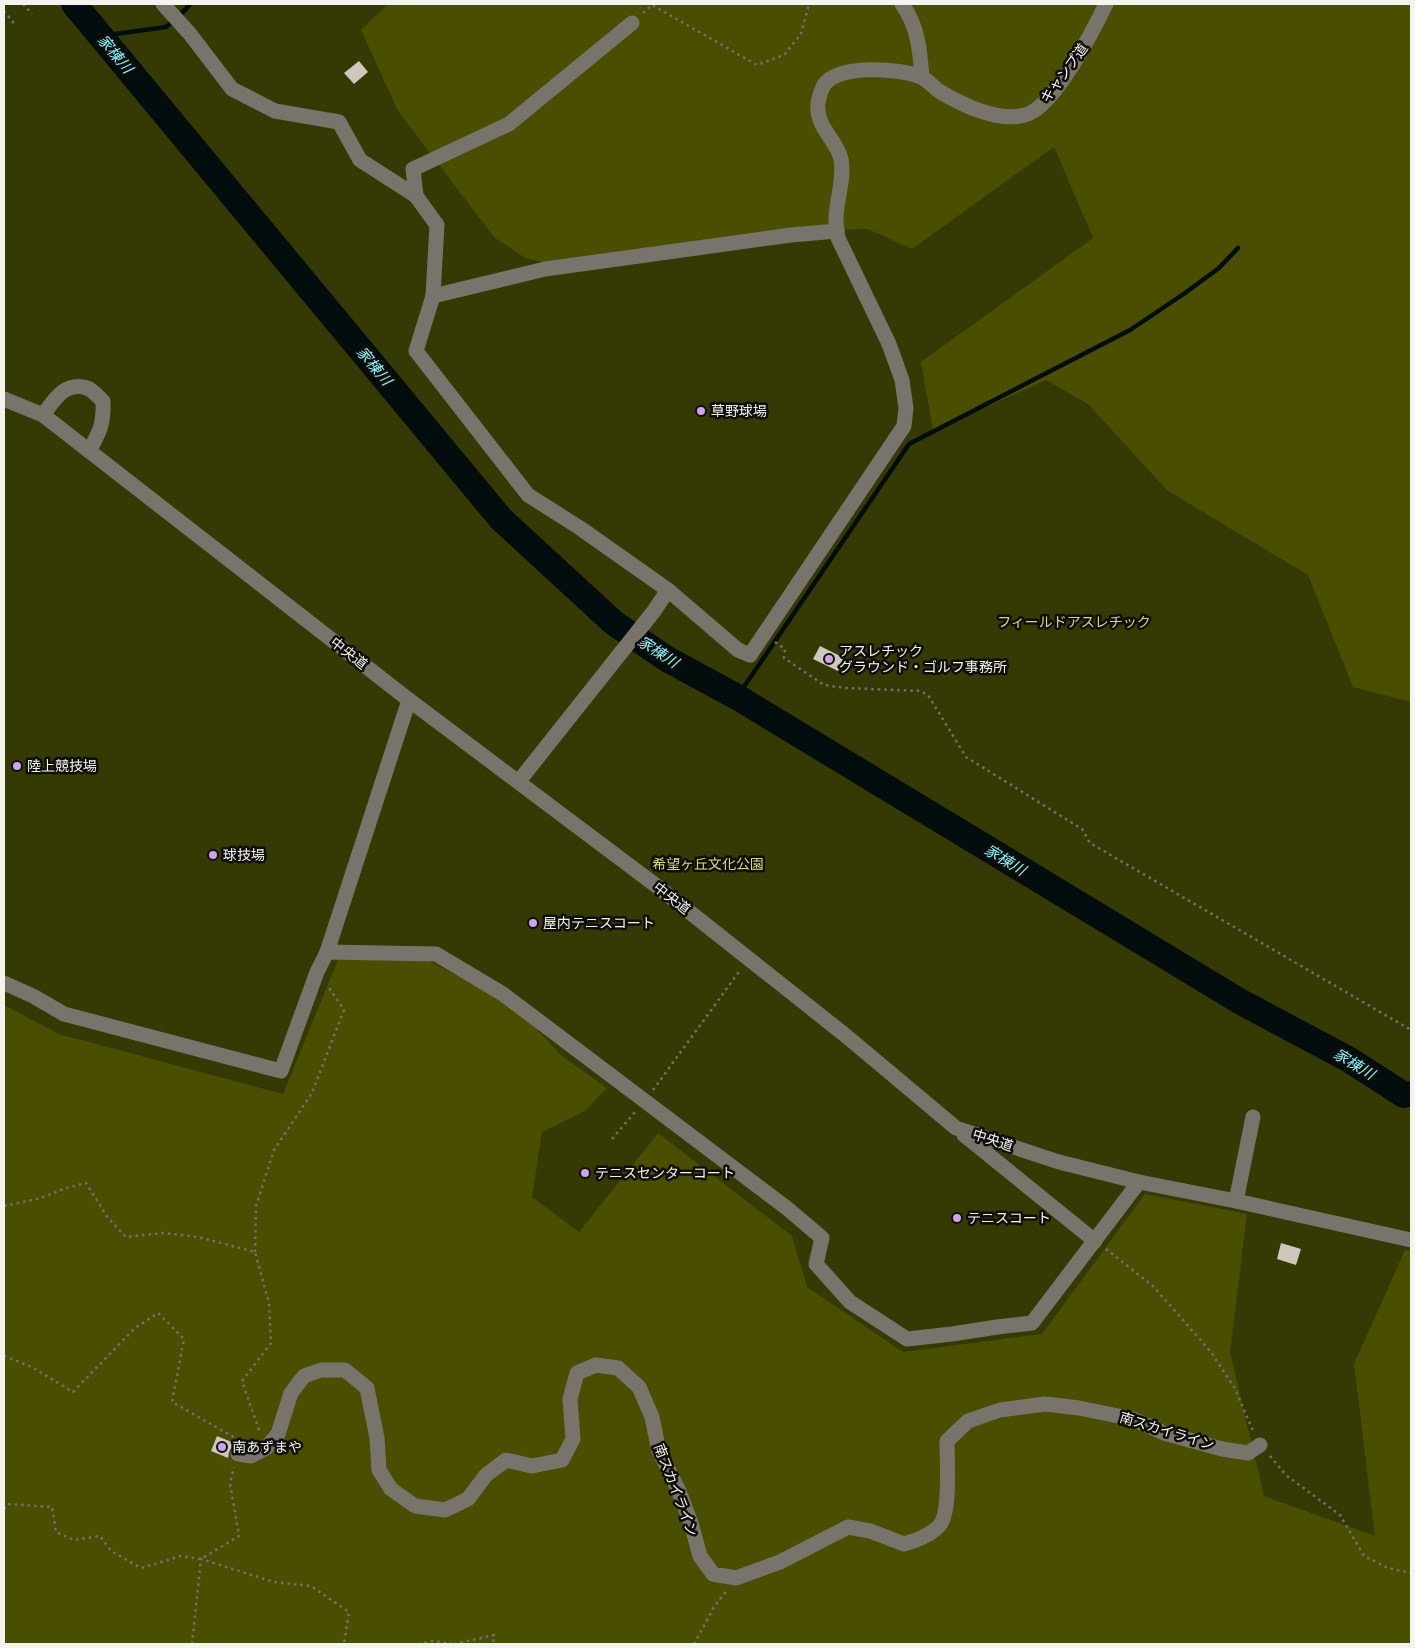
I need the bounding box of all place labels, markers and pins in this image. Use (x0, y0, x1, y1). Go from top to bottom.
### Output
place label: 草野球場 (711, 403, 767, 419)
marker: 草野球場 (695, 405, 707, 417)
place label: アスレチック グラウンド・ゴルフ事務所 (839, 643, 1007, 675)
marker: アスレチック グラウンド・ゴルフ事務所 (823, 653, 835, 665)
place label: 陸上競技場 (27, 758, 97, 774)
marker: 陸上競技場 (11, 760, 23, 772)
place label: 球技場 (223, 847, 265, 863)
marker: 球技場 (207, 849, 219, 861)
place label: 屋内テニスコート (543, 915, 655, 931)
marker: 屋内テニスコート (527, 917, 539, 929)
place label: テニスセンターコート (595, 1165, 735, 1181)
marker: テニスセンターコート (579, 1167, 591, 1179)
place label: テニスコート (967, 1210, 1051, 1226)
marker: テニスコート (951, 1212, 963, 1224)
place label: 南あずまや (232, 1439, 302, 1455)
marker: 南あずまや (216, 1441, 228, 1453)

